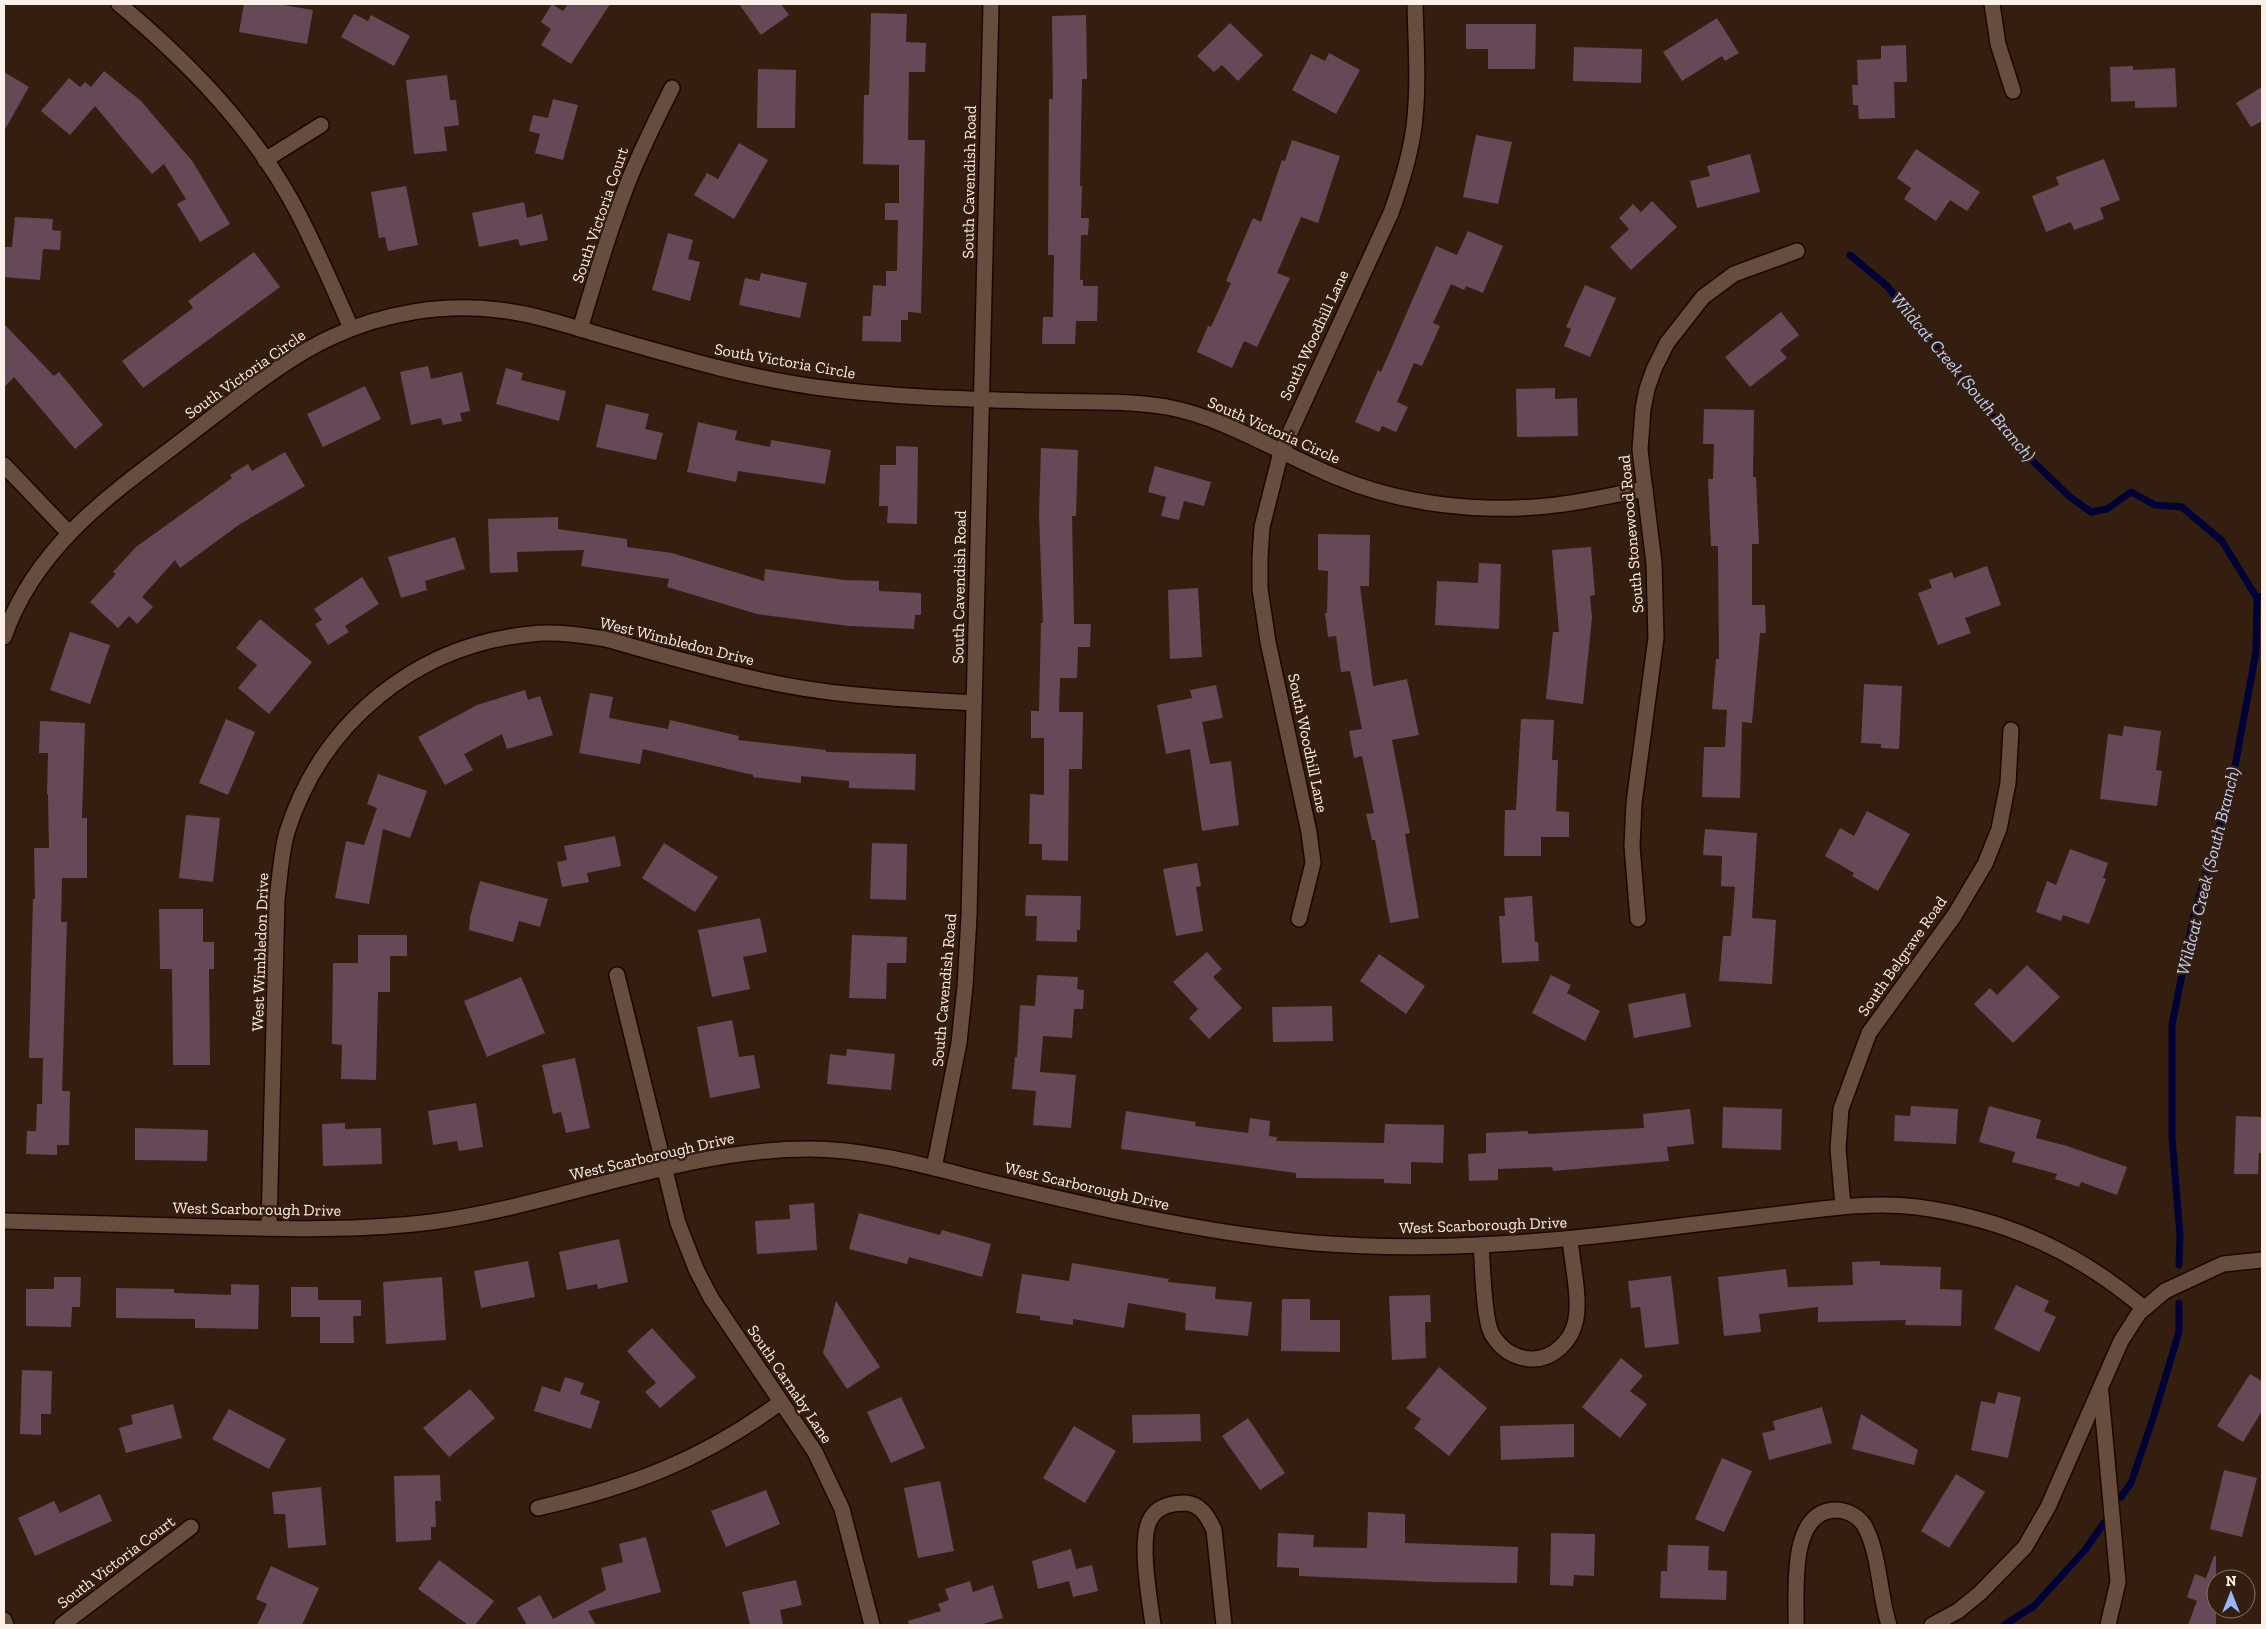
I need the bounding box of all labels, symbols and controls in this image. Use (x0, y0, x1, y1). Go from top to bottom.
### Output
street label: South Cavendish Road (958, 105, 980, 259)
street label: South Victoria Court (568, 145, 632, 285)
street label: South Woodhill Lane (1275, 267, 1353, 403)
water label: Wildcat Creek (South Branch) (1886, 288, 2040, 466)
street label: South Victoria Circle (181, 325, 309, 423)
street label: South Victoria Circle (713, 339, 857, 383)
street label: South Victoria Circle (1205, 392, 1343, 468)
street label: South Stonewood Road (1615, 454, 1647, 614)
street label: South Cavendish Road (948, 510, 970, 664)
street label: West Wimbledon Drive (598, 613, 756, 669)
street label: South Woodhill Lane (1284, 672, 1332, 814)
water label: Wildcat Creek (South Branch) (2171, 765, 2245, 977)
street label: West Wimbledon Drive (248, 872, 272, 1032)
street label: South Belgrave Road (1854, 892, 1951, 1020)
street label: South Cavendish Road (928, 913, 960, 1067)
street label: West Scarborough Drive (568, 1128, 736, 1184)
street label: West Scarborough Drive (1003, 1158, 1171, 1214)
street label: West Scarborough Drive (173, 1198, 341, 1220)
street label: West Scarborough Drive (1399, 1213, 1567, 1237)
street label: South Carnaby Lane (743, 1321, 837, 1447)
street label: South Victoria Court (53, 1512, 179, 1612)
north arrow (2206, 1569, 2256, 1619)
text: N (2226, 1573, 2237, 1590)

